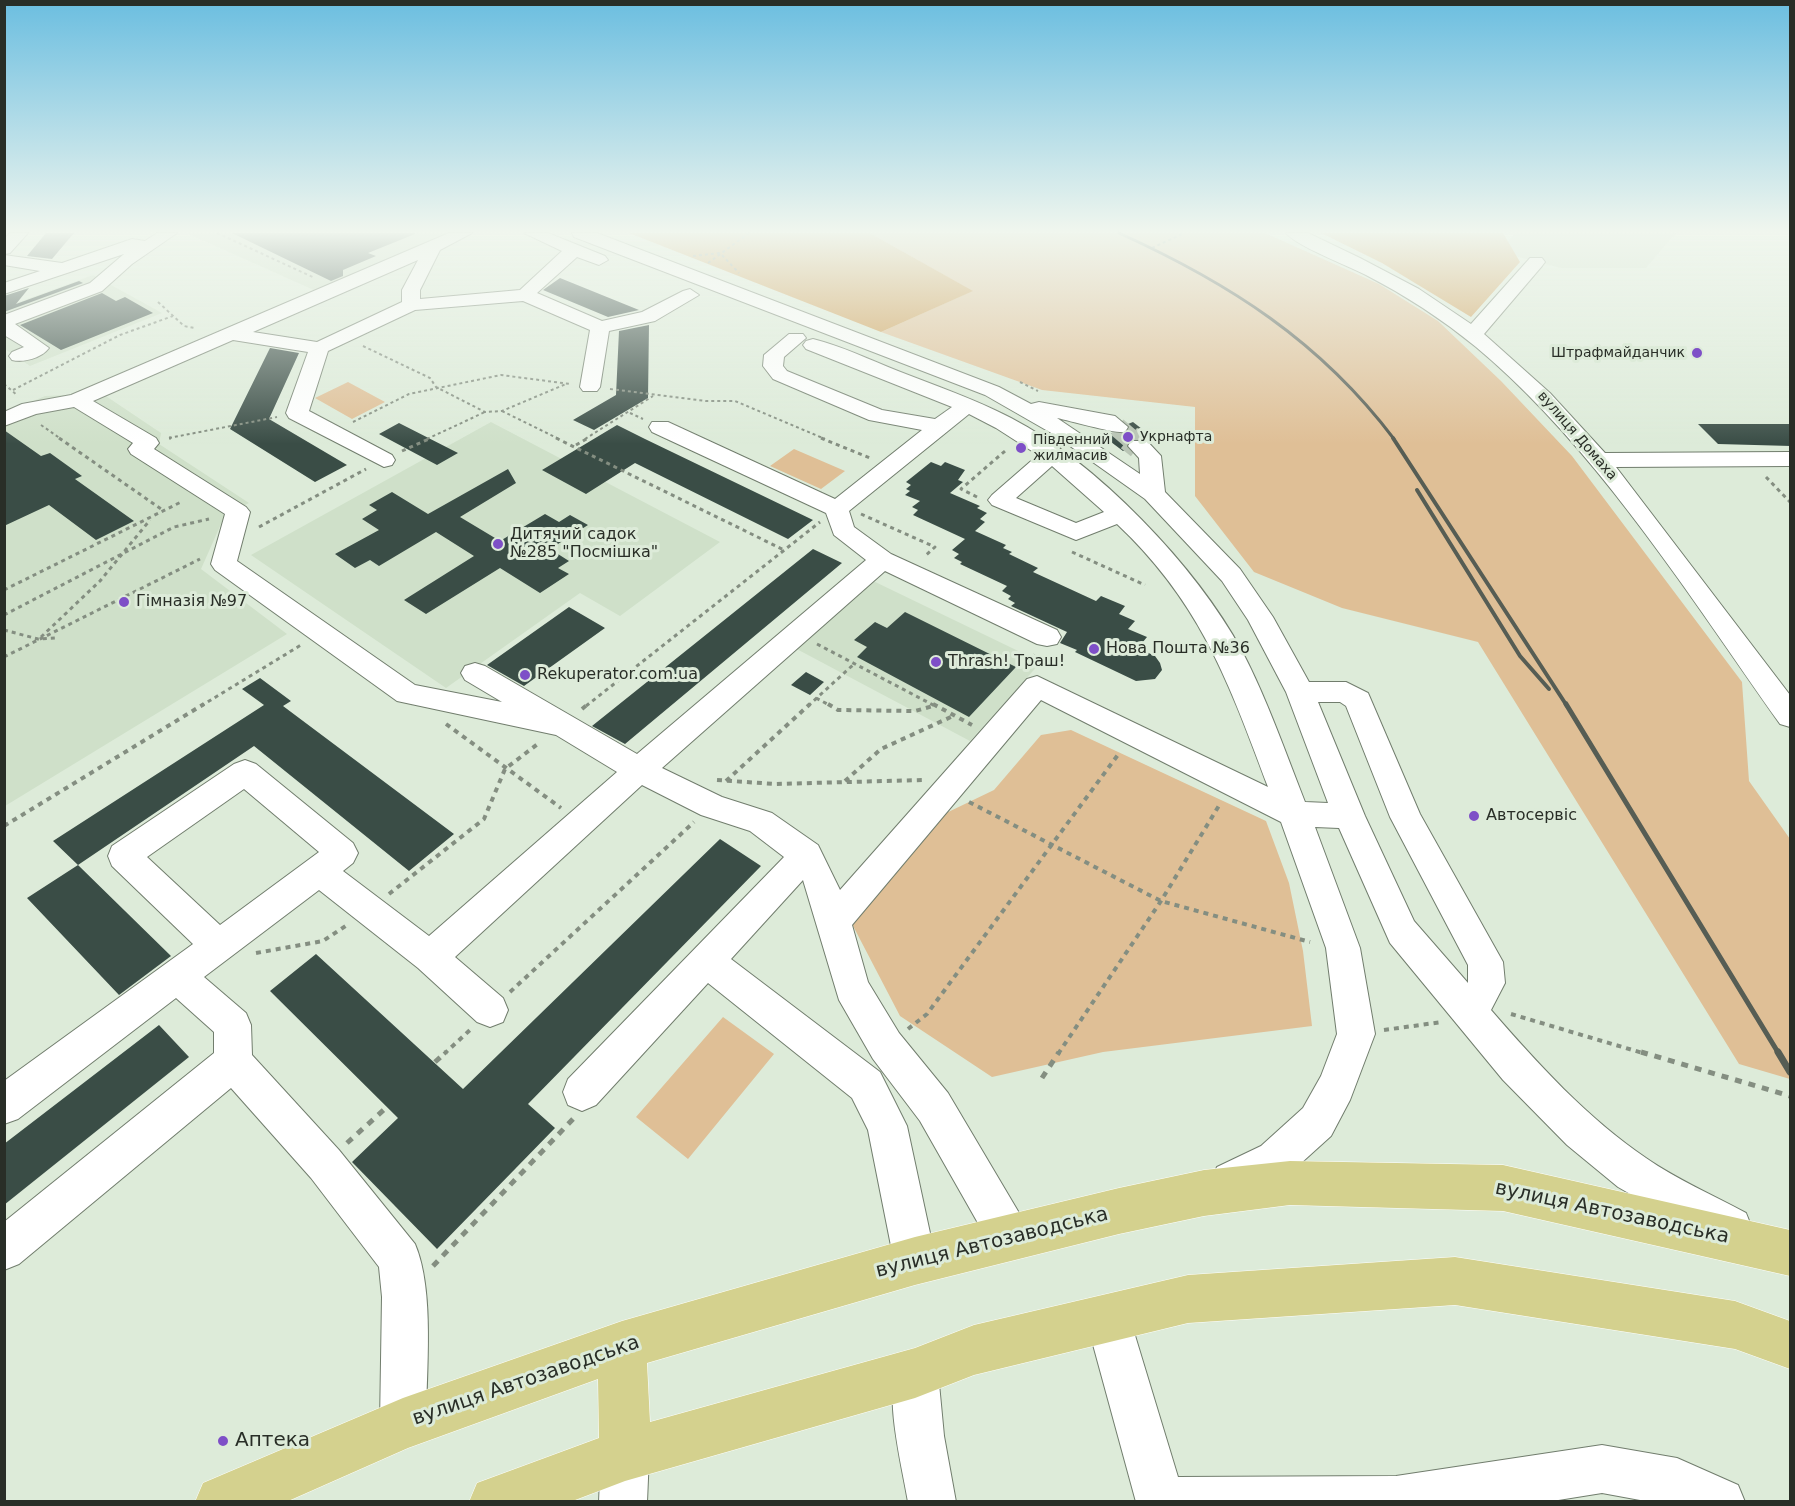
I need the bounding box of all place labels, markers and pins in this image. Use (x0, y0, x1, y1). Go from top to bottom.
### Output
place label: Штрафмайданчик (1551, 345, 1685, 361)
marker: Штрафмайданчик (1690, 346, 1704, 360)
place label: Укрнафта (1140, 429, 1212, 445)
marker: Укрнафта (1121, 430, 1135, 444)
place label: Південний жилмасив (1033, 432, 1110, 464)
marker: Південний жилмасив (1014, 441, 1028, 455)
place label: Дитячий садок №285 "Посмішка" (510, 525, 658, 563)
marker: Дитячий садок №285 "Посмішка" (491, 537, 505, 551)
place label: Гімназія №97 (136, 592, 247, 612)
marker: Гімназія №97 (117, 595, 131, 609)
place label: Нова Пошта №36 (1106, 639, 1250, 659)
marker: Нова Пошта №36 (1087, 642, 1101, 656)
place label: Thrash! Траш! (948, 652, 1065, 672)
marker: Thrash! Траш! (929, 655, 943, 669)
place label: Rekuperator.com.ua (537, 665, 698, 685)
marker: Rekuperator.com.ua (518, 668, 532, 682)
place label: Автосервіс (1486, 806, 1577, 826)
marker: Автосервіс (1467, 809, 1481, 823)
place label: Аптека (235, 1429, 310, 1453)
marker: Аптека (216, 1434, 230, 1448)

